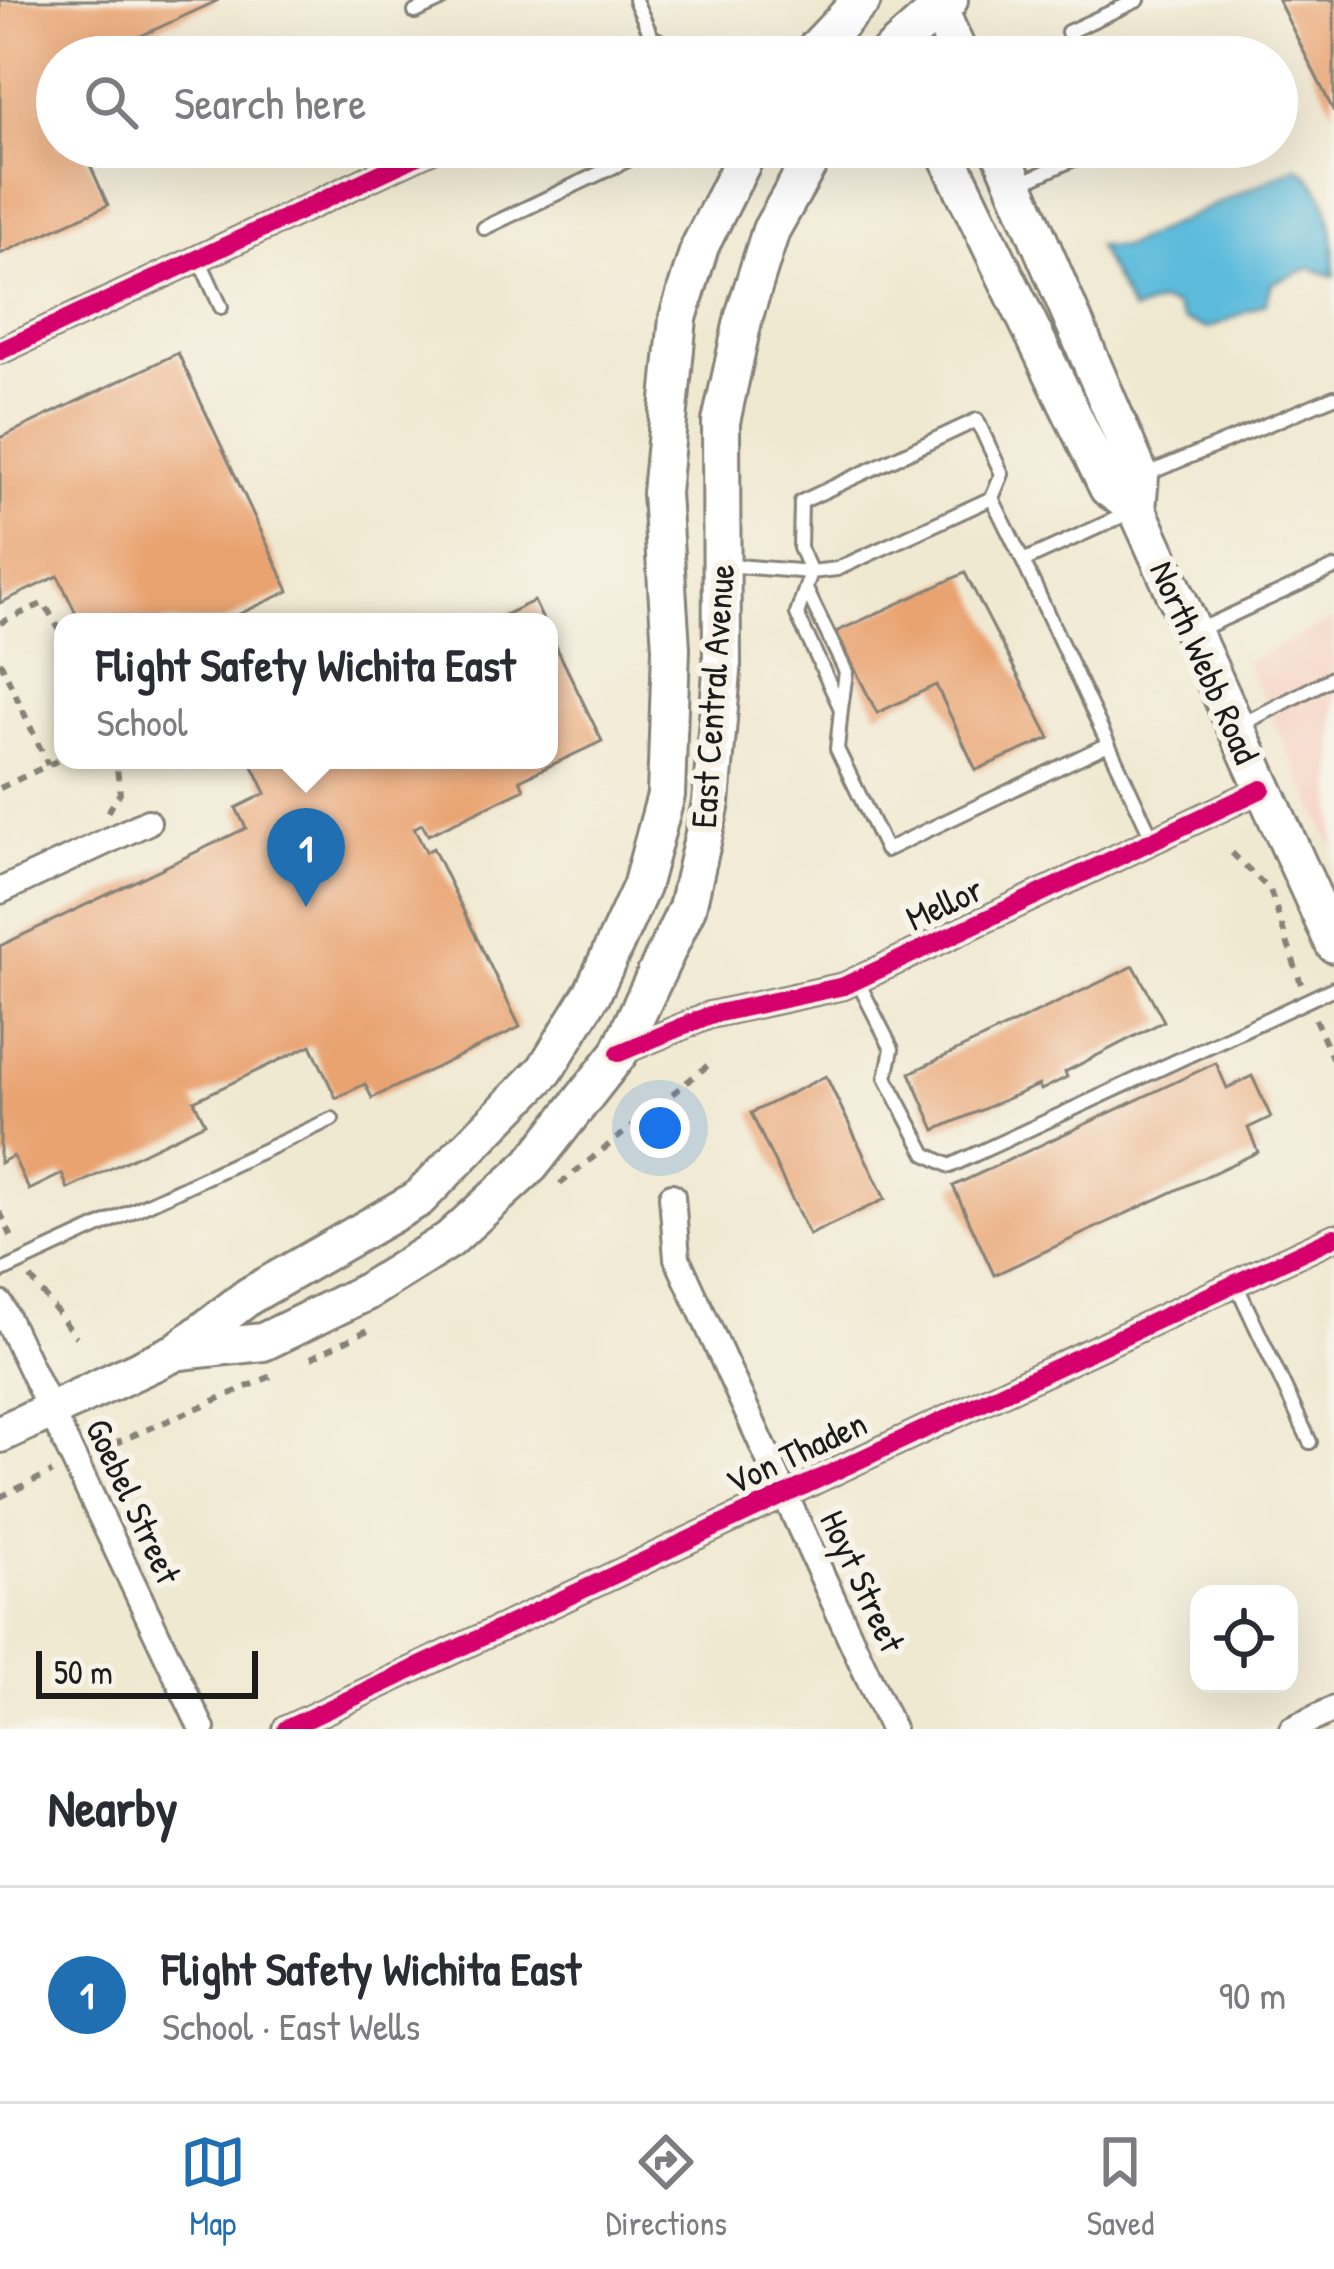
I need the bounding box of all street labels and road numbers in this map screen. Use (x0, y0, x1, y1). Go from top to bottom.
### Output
street label: North Webb Road (1139, 553, 1272, 771)
street label: East Central Avenue (678, 562, 745, 830)
street label: Mellor (897, 863, 990, 942)
street label: Von Thaden (717, 1398, 874, 1505)
street label: Goebel Street (75, 1410, 194, 1592)
street label: Hoyt Street (809, 1502, 918, 1660)

